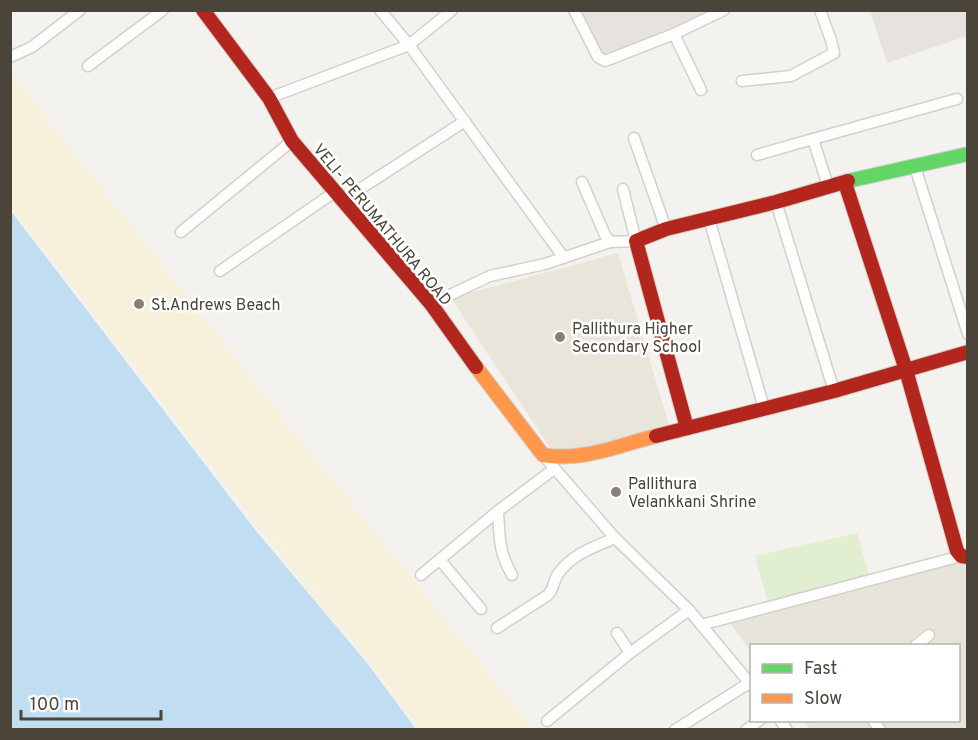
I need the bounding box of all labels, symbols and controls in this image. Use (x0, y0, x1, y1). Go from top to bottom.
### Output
street label: VELI- PERUMATHURA ROAD (308, 140, 455, 310)
place label: St.Andrews Beach (151, 296, 281, 316)
marker: St.Andrews Beach (132, 297, 146, 311)
place label: Pallithura Higher Secondary School (572, 320, 701, 358)
marker: Pallithura Higher Secondary School (553, 330, 567, 344)
place label: Pallithura Velankkani Shrine (628, 475, 756, 513)
marker: Pallithura Velankkani Shrine (609, 485, 623, 499)
legend (750, 644, 960, 722)
text: Fast (804, 658, 837, 681)
scale bar (21, 683, 160, 721)
text: Slow (804, 688, 842, 711)
text: 100 m (30, 694, 79, 717)

